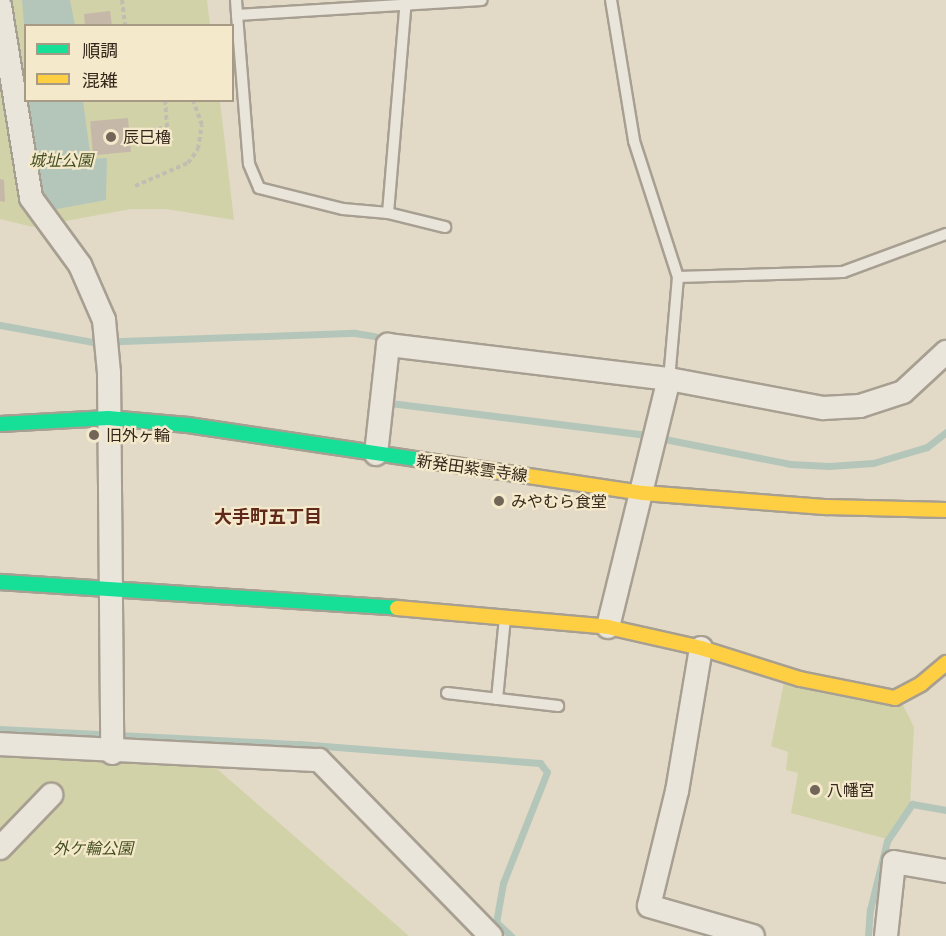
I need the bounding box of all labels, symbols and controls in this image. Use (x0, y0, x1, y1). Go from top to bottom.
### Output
legend (24, 24, 234, 102)
text: 順調 (82, 39, 118, 62)
text: 混雑 (82, 69, 118, 92)
place label: 辰巳櫓 (123, 127, 171, 147)
marker: 辰巳櫓 (104, 130, 118, 144)
park label: 城址公園 (29, 150, 93, 170)
place label: 旧外ヶ輪 (106, 425, 170, 445)
marker: 旧外ヶ輪 (87, 428, 101, 442)
street label: 新発田紫雲寺線 (415, 451, 529, 485)
place label: みやむら食堂 (511, 491, 607, 511)
marker: みやむら食堂 (492, 494, 506, 508)
district label: 大手町五丁目 (214, 506, 322, 528)
place label: 八幡宮 (827, 780, 875, 800)
marker: 八幡宮 (808, 783, 822, 797)
park label: 外ケ輪公園 (53, 838, 133, 858)

